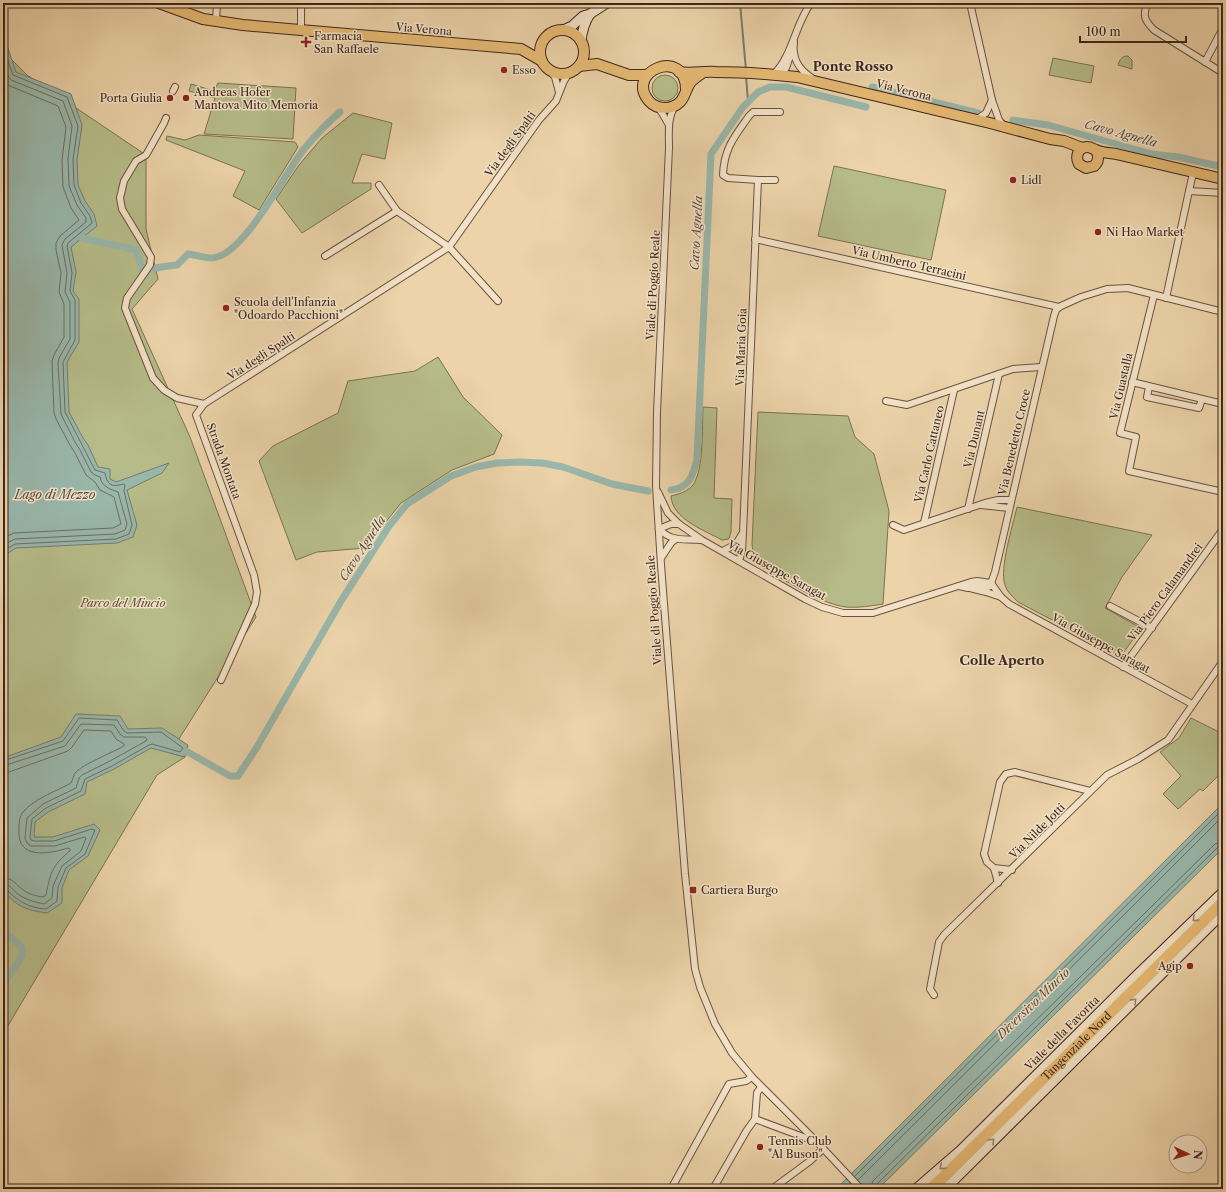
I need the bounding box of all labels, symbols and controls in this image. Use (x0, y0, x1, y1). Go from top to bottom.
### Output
scale bar (1080, 18, 1186, 44)
street label: Via Verona (394, 19, 453, 38)
text: 100 m (1086, 24, 1121, 39)
place label: Farmacia San Raffaele (314, 29, 379, 56)
marker: Farmacia San Raffaele (301, 37, 311, 47)
district label: Ponte Rosso (813, 58, 893, 74)
place label: Esso (512, 63, 536, 77)
marker: Esso (499, 65, 509, 75)
street label: Via Verona (874, 76, 933, 104)
place label: Andreas Hofer Mantova Mito Memoria (193, 85, 318, 112)
place label: Porta Giulia (100, 91, 162, 105)
marker: Porta Giulia (165, 93, 175, 103)
marker: Andreas Hofer Mantova Mito Memoria (181, 93, 191, 103)
street label: Via degli Spalti (481, 108, 539, 180)
water label: Cavo Agnella (1083, 116, 1159, 150)
place label: Lidl (1021, 173, 1042, 187)
marker: Lidl (1008, 175, 1018, 185)
water label: Cavo Agnella (687, 195, 705, 271)
place label: Ni Hao Market (1106, 225, 1184, 239)
marker: Ni Hao Market (1093, 227, 1103, 237)
street label: Viale di Poggio Reale (643, 230, 663, 341)
street label: Via Umberto Terracini (850, 243, 968, 283)
place label: Scuola dell'Infanzia "Odoardo Pacchioni" (234, 295, 343, 322)
marker: Scuola dell'Infanzia "Odoardo Pacchioni" (221, 303, 231, 313)
street label: Via Maria Goia (733, 308, 749, 387)
street label: Via degli Spalti (224, 329, 298, 384)
street label: Via Guastalla (1106, 351, 1136, 422)
street label: Via Benedetto Croce (995, 387, 1033, 498)
street label: Via Carlo Cattaneo (911, 404, 947, 505)
street label: Via Dunant (960, 409, 987, 470)
street label: Strada Montata (204, 421, 244, 501)
water label: Lago di Mezzo (13, 487, 96, 502)
water label: Cavo Agnella (335, 513, 389, 583)
street label: Via Giuseppe Saragat (724, 537, 829, 603)
street label: Via Piero Calamandrei (1124, 540, 1206, 645)
street label: Viale di Poggio Reale (643, 555, 665, 666)
park label: Parco del Mincio (79, 596, 166, 610)
street label: Via Giuseppe Saragat (1048, 610, 1153, 676)
district label: Colle Aperto (960, 652, 1044, 668)
street label: Via Nilde Jotti (1006, 800, 1068, 862)
place label: Cartiera Burgo (701, 883, 778, 897)
marker: Cartiera Burgo (688, 885, 698, 895)
one-way arrow (1192, 914, 1200, 922)
place label: Agip (1157, 959, 1182, 973)
marker: Agip (1185, 961, 1195, 971)
water label: Diversivo Mincio (993, 964, 1073, 1042)
street label: Viale della Favorita (1021, 993, 1102, 1074)
one-way arrow (1129, 998, 1137, 1005)
street label: Tangenziale Nord (1039, 1008, 1115, 1083)
place label: Tennis Club "Al Buson" (768, 1134, 832, 1161)
north arrow (1168, 1134, 1208, 1174)
one-way arrow (987, 1139, 995, 1146)
marker: Tennis Club "Al Buson" (755, 1142, 765, 1152)
text: N (1191, 1149, 1205, 1160)
one-way arrow (939, 1162, 946, 1169)

